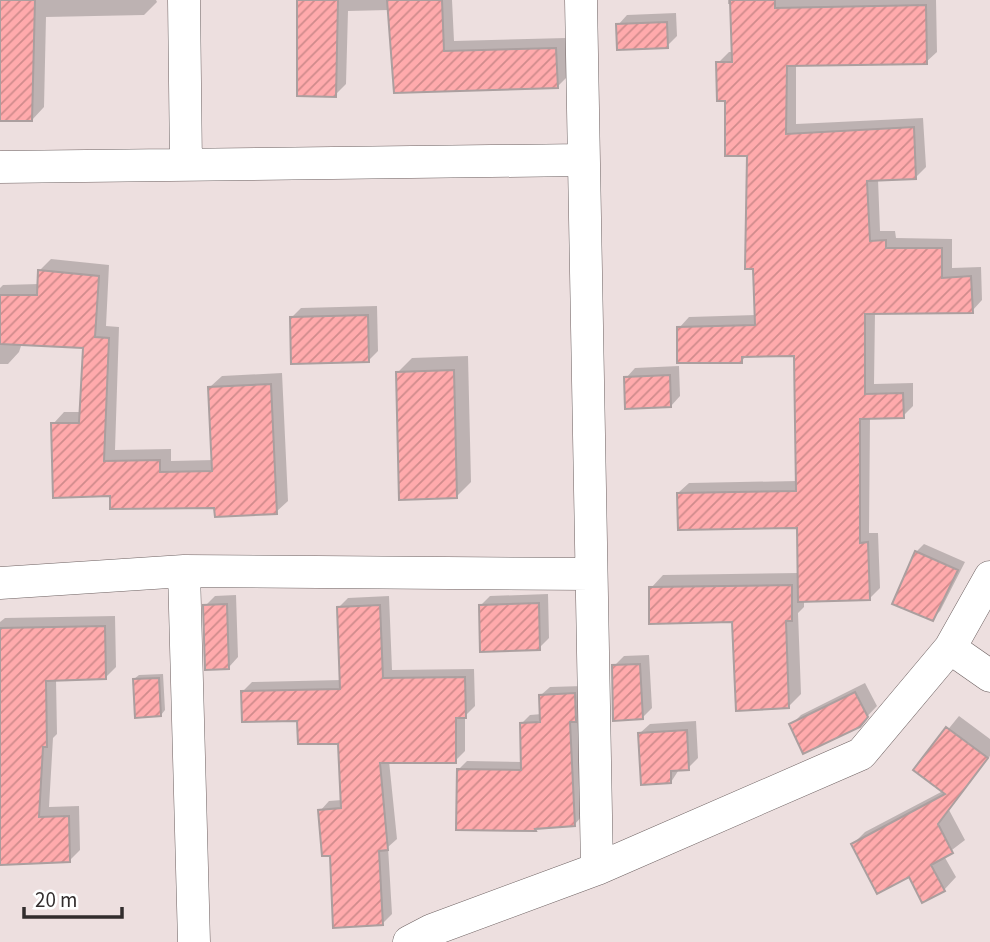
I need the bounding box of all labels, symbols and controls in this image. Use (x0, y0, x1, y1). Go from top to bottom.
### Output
scale bar (24, 876, 122, 920)
text: 20 m (35, 885, 77, 915)

